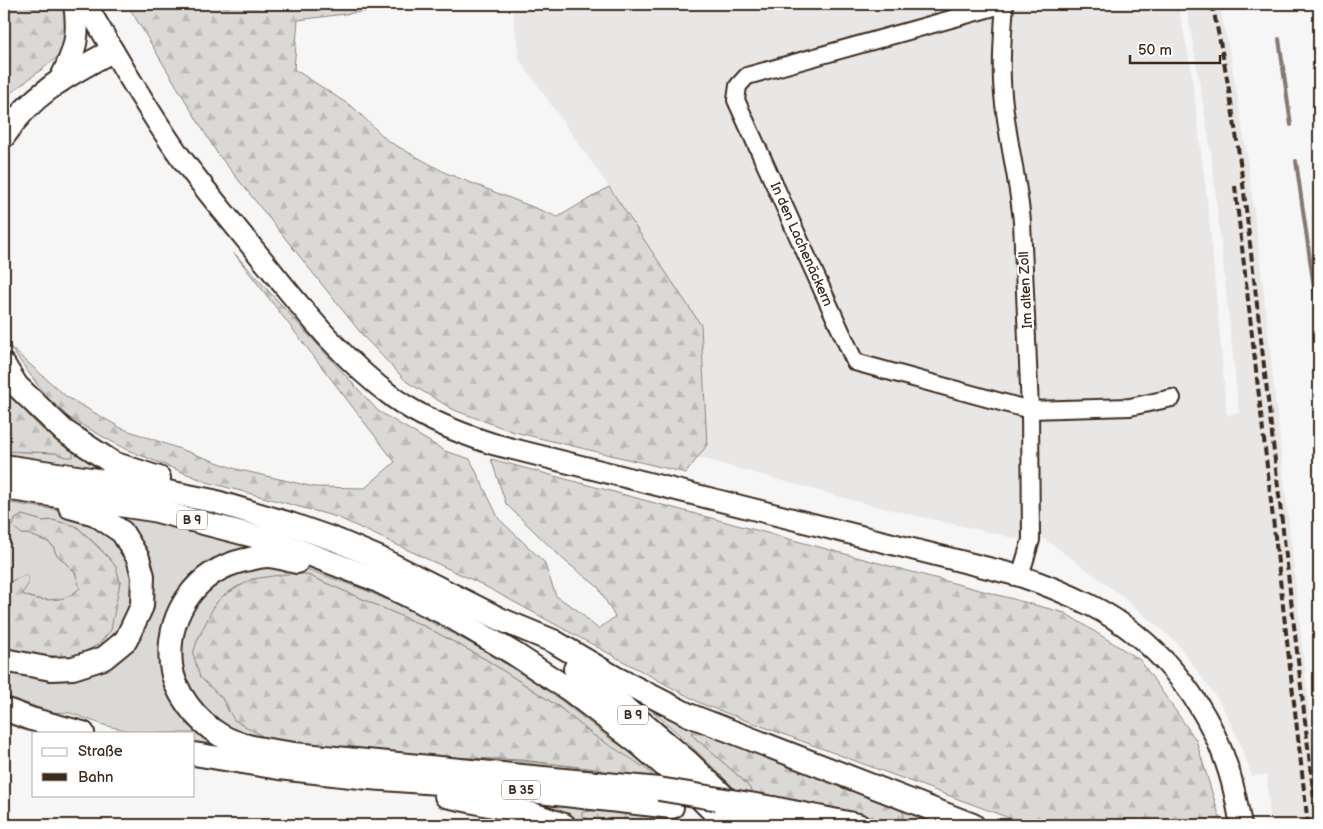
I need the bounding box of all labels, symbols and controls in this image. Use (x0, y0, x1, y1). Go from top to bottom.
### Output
scale bar (1130, 32, 1220, 64)
text: 50 m (1138, 41, 1172, 60)
street label: In den Lachenäckern (766, 179, 837, 309)
street label: Im alten Zoll (1015, 251, 1036, 329)
road number: B 9 (177, 510, 207, 530)
road number: B 9 (618, 706, 648, 724)
legend (32, 732, 195, 796)
text: Straße (78, 742, 123, 761)
text: Bahn (78, 768, 114, 787)
road number: B 35 (502, 780, 540, 800)

